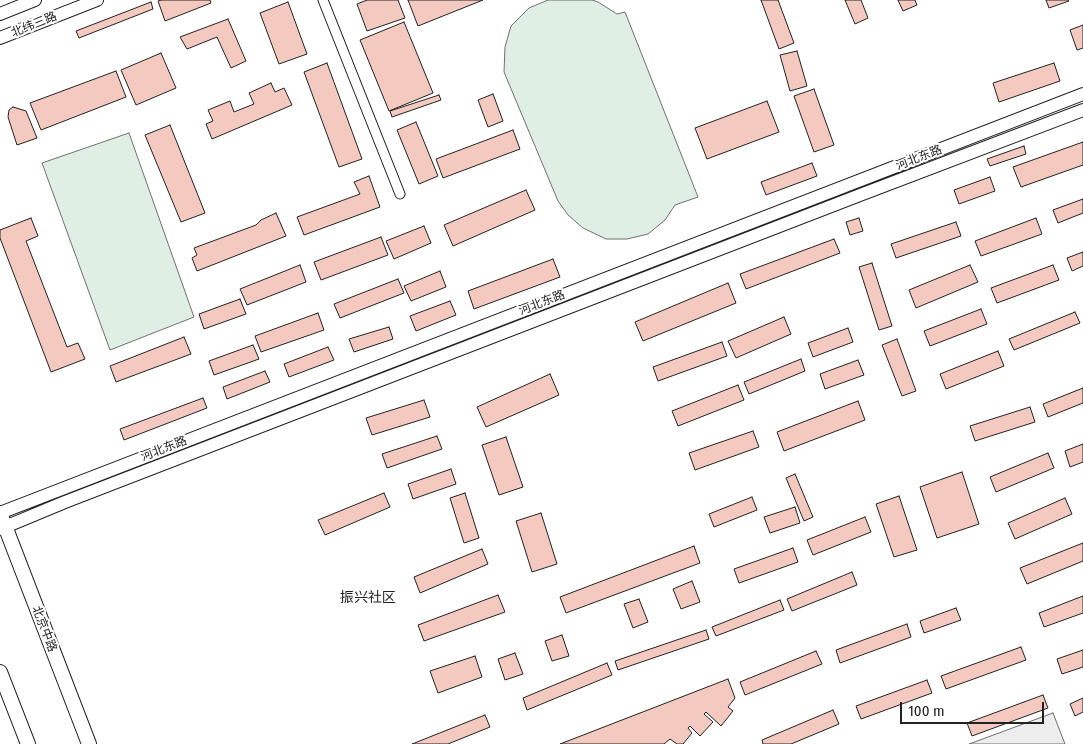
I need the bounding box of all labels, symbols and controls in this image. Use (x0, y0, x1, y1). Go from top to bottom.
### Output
street label: 北纬三路 (9, 9, 59, 41)
street label: 河北东路 (894, 143, 944, 173)
street label: 河北东路 (517, 288, 567, 318)
street label: 河北东路 (139, 434, 189, 464)
district label: 振兴社区 (340, 590, 396, 606)
street label: 北京中路 (29, 604, 59, 654)
scale bar (903, 692, 1047, 724)
text: 100 m (908, 702, 945, 720)

